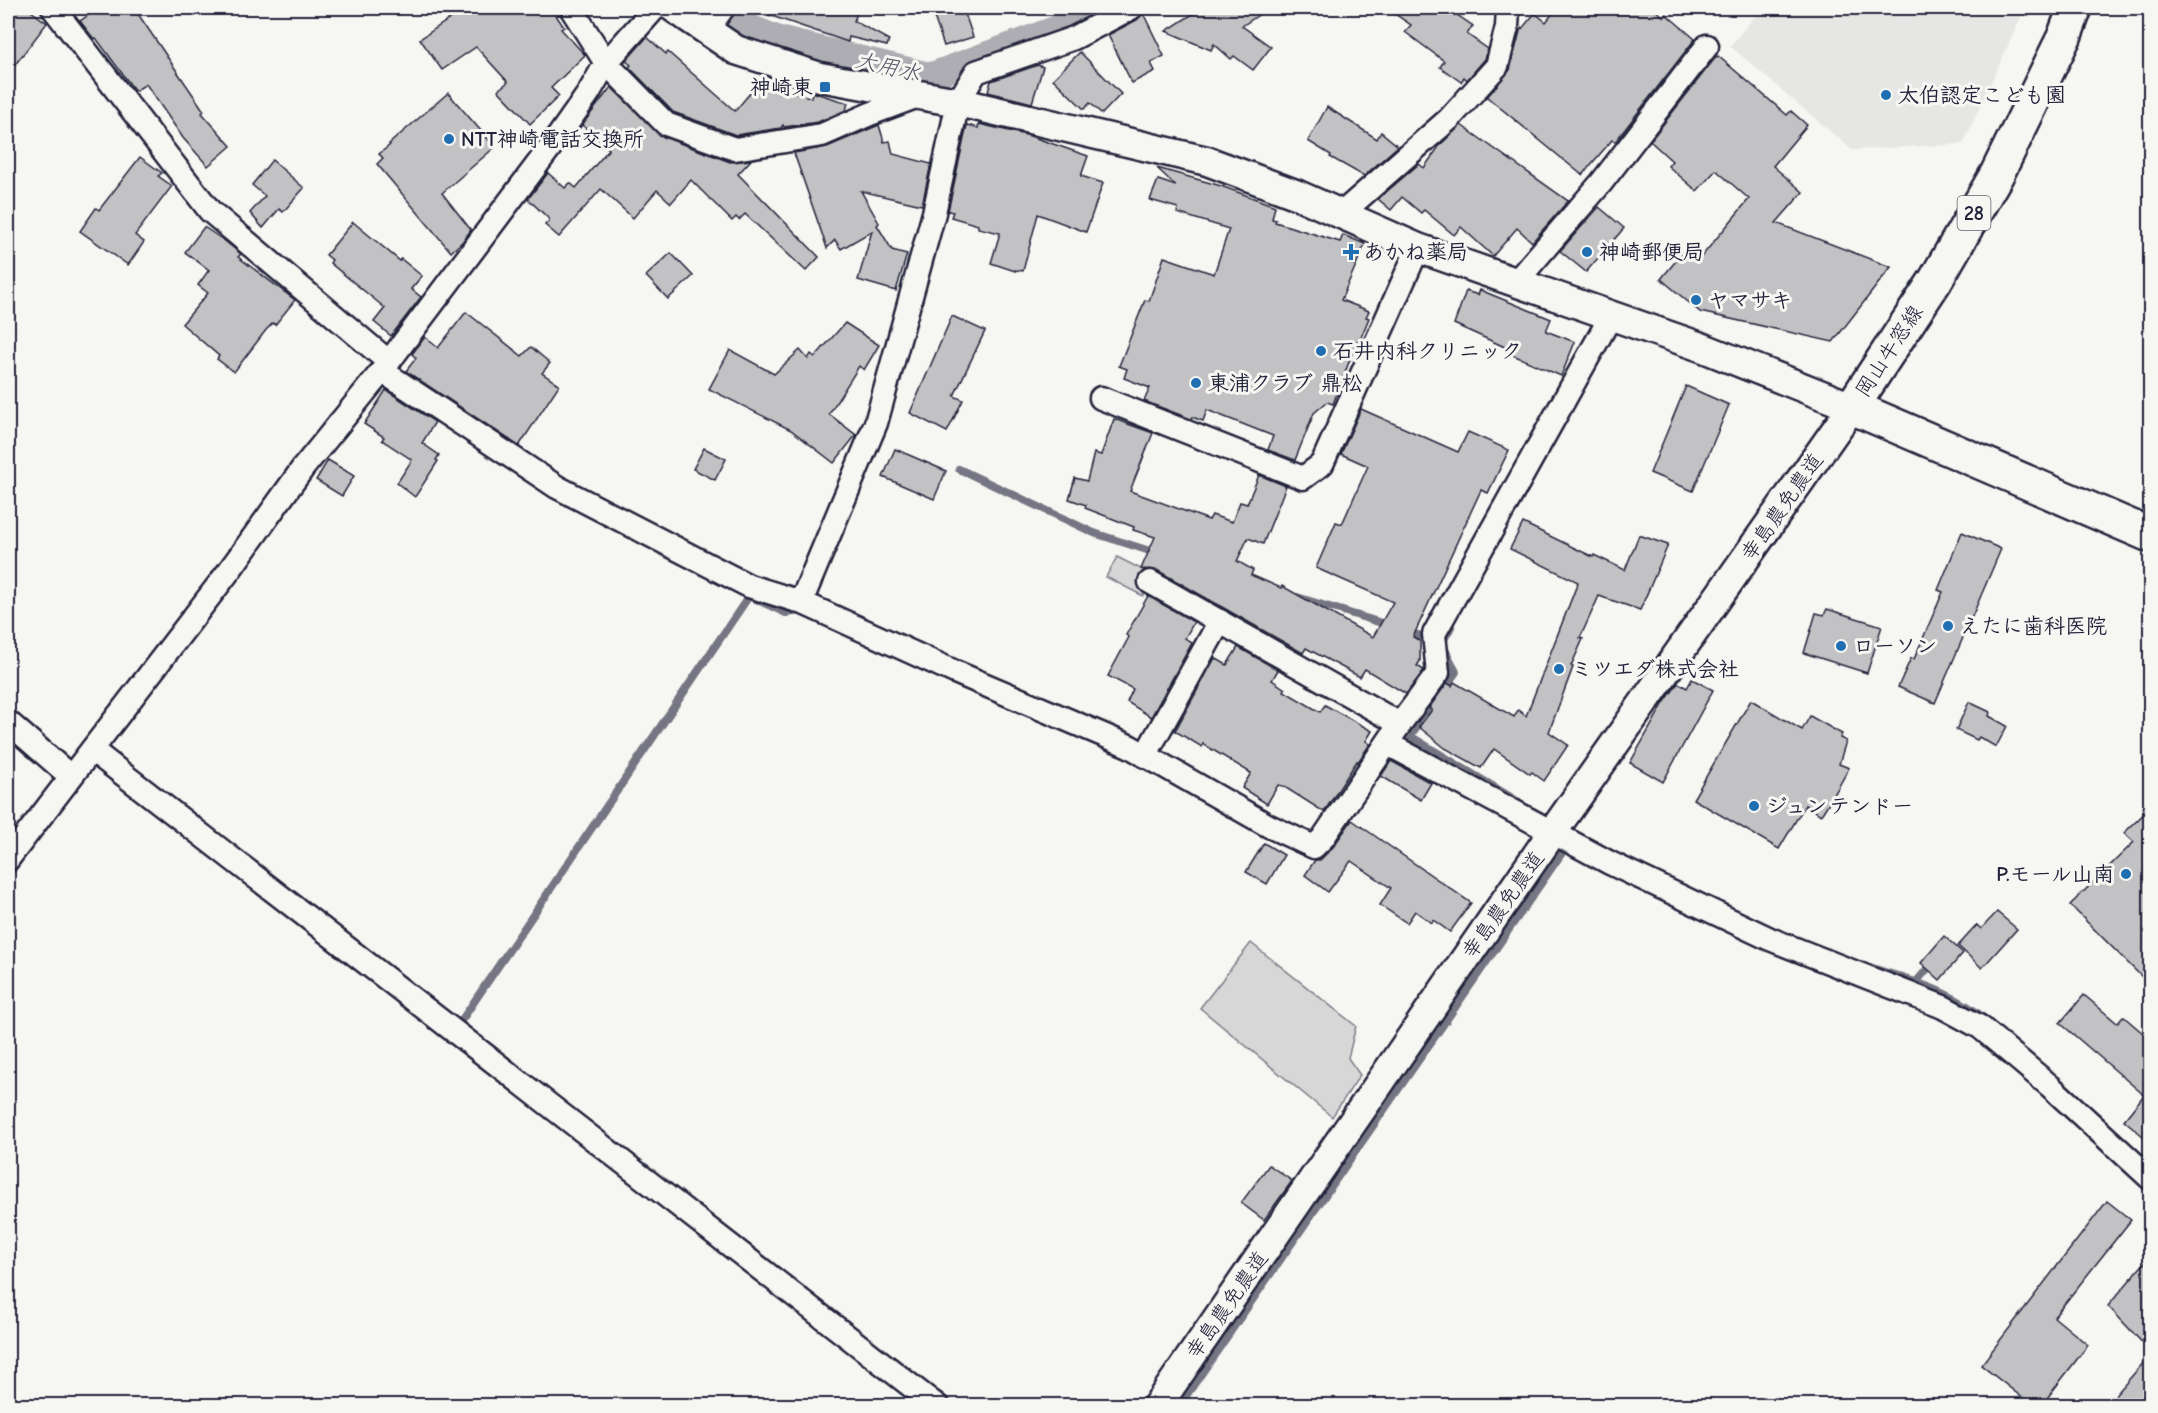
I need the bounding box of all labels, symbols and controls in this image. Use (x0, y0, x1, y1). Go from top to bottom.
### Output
water label: 大用水 (853, 47, 923, 87)
place label: 神崎東 (750, 75, 813, 99)
marker: 神崎東 (818, 80, 832, 94)
place label: 太伯認定こども園 (1898, 83, 2066, 107)
marker: 太伯認定こども園 (1879, 88, 1893, 102)
place label: NTT神崎電話交換所 (461, 127, 644, 151)
marker: NTT神崎電話交換所 (442, 132, 456, 146)
road number: 28 (1958, 196, 1990, 230)
place label: あかね薬局 (1363, 240, 1468, 264)
place label: 神崎郵便局 (1599, 240, 1704, 264)
marker: あかね薬局 (1344, 245, 1358, 259)
marker: 神崎郵便局 (1580, 245, 1594, 259)
place label: ヤマサキ (1708, 288, 1792, 312)
marker: ヤマサキ (1689, 293, 1703, 307)
street label: 岡山牛窓線 (1850, 300, 1928, 402)
place label: 石井内科クリニック (1333, 339, 1522, 363)
marker: 石井内科クリニック (1314, 344, 1328, 358)
place label: 東浦クラブ 鼎松 (1208, 371, 1362, 395)
marker: 東浦クラブ 鼎松 (1189, 376, 1203, 390)
street label: 幸島農免農道 (1736, 449, 1828, 565)
place label: えたに歯科医院 (1960, 614, 2107, 638)
marker: えたに歯科医院 (1941, 619, 1955, 633)
place label: ローソン (1853, 634, 1937, 658)
marker: ローソン (1834, 639, 1848, 653)
place label: ミツエダ株式会社 (1571, 657, 1739, 681)
marker: ミツエダ株式会社 (1552, 662, 1566, 676)
place label: ジュンテンドー (1766, 794, 1913, 818)
marker: ジュンテンドー (1747, 799, 1761, 813)
street label: 幸島農免農道 (1457, 847, 1549, 963)
place label: P.モール山南 (1996, 862, 2114, 886)
marker: P.モール山南 (2119, 867, 2133, 881)
street label: 幸島農免農道 (1181, 1247, 1273, 1363)

